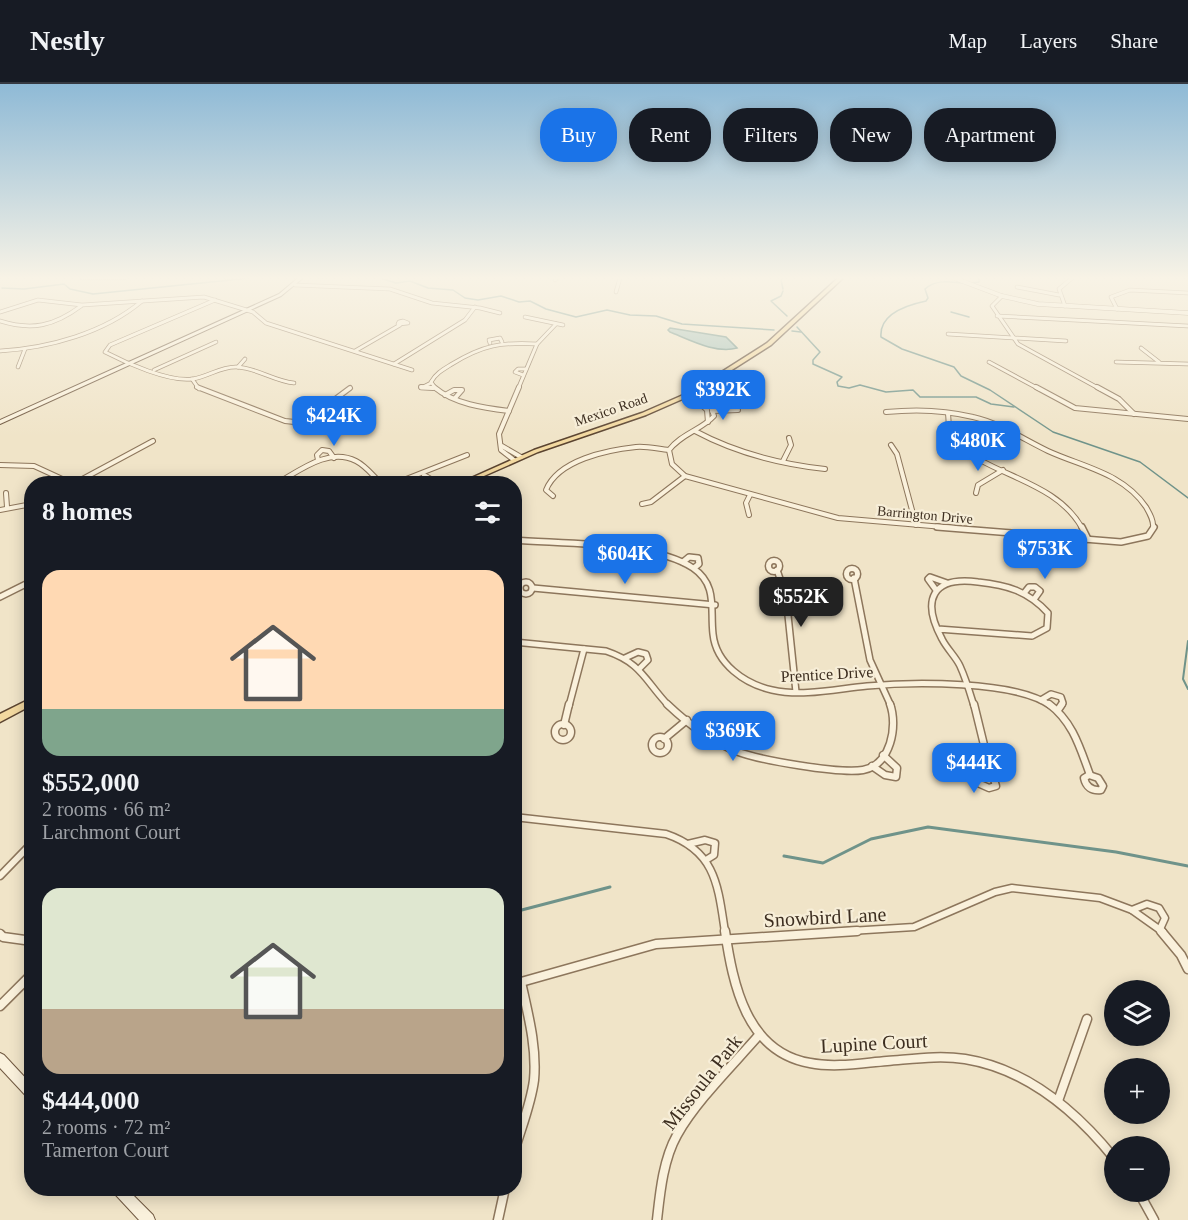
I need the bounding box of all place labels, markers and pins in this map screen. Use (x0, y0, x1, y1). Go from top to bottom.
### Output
pin: $392K (681, 370, 765, 421)
pin: $424K (292, 396, 376, 447)
pin: $480K (936, 421, 1020, 472)
pin: $753K (1003, 529, 1087, 580)
pin: $604K (583, 534, 667, 585)
pin: $552K (759, 577, 843, 628)
pin: $369K (691, 711, 775, 762)
pin: $444K (932, 743, 1016, 794)

